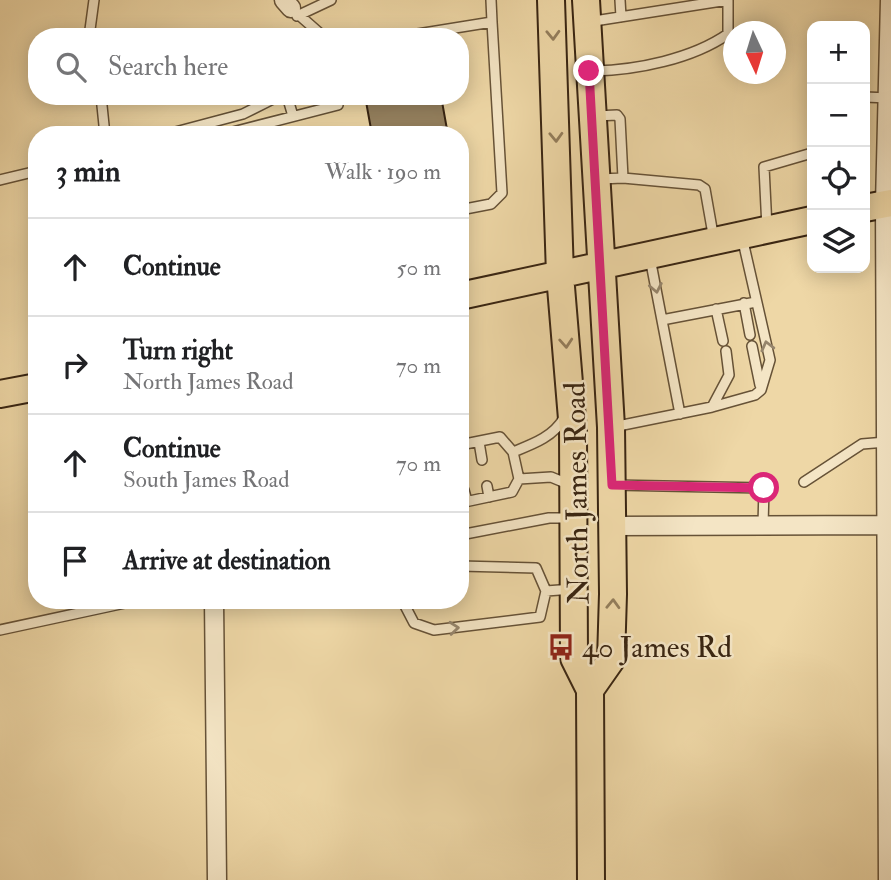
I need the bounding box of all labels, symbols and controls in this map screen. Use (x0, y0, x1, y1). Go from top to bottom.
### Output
north arrow (723, 21, 786, 84)
map controls (807, 21, 870, 273)
button: + (807, 21, 870, 84)
search box (28, 28, 469, 105)
one-way arrow (545, 29, 560, 40)
icon: search (52, 48, 90, 86)
text: Search here (108, 51, 228, 83)
route end (573, 55, 604, 86)
button: − (807, 84, 870, 147)
one-way arrow (548, 133, 564, 143)
button: locate (807, 147, 870, 210)
text: 3 min (56, 153, 121, 190)
text: Walk · 190 m (325, 157, 441, 186)
button: layers (807, 210, 870, 273)
icon: ahead (56, 248, 94, 286)
text: Continue (123, 251, 221, 283)
text: 50 m (397, 253, 441, 282)
one-way arrow (647, 282, 662, 294)
text: Turn right (123, 335, 233, 367)
one-way arrow (558, 338, 573, 349)
one-way arrow (761, 340, 775, 352)
icon: right (56, 346, 94, 384)
text: 70 m (396, 351, 441, 380)
text: North James Road (123, 367, 294, 396)
street label: North James Road (557, 381, 597, 605)
text: Continue (123, 433, 221, 465)
icon: ahead (56, 444, 94, 482)
text: 70 m (396, 449, 441, 478)
text: South James Road (123, 465, 290, 494)
route start (748, 472, 779, 503)
icon: arrive (56, 542, 94, 580)
text: Arrive at destination (123, 545, 331, 577)
one-way arrow (605, 598, 621, 609)
one-way arrow (448, 621, 460, 636)
place label: 40 James Rd (582, 629, 732, 666)
bus stop icon: 40 James Rd (546, 632, 576, 662)

